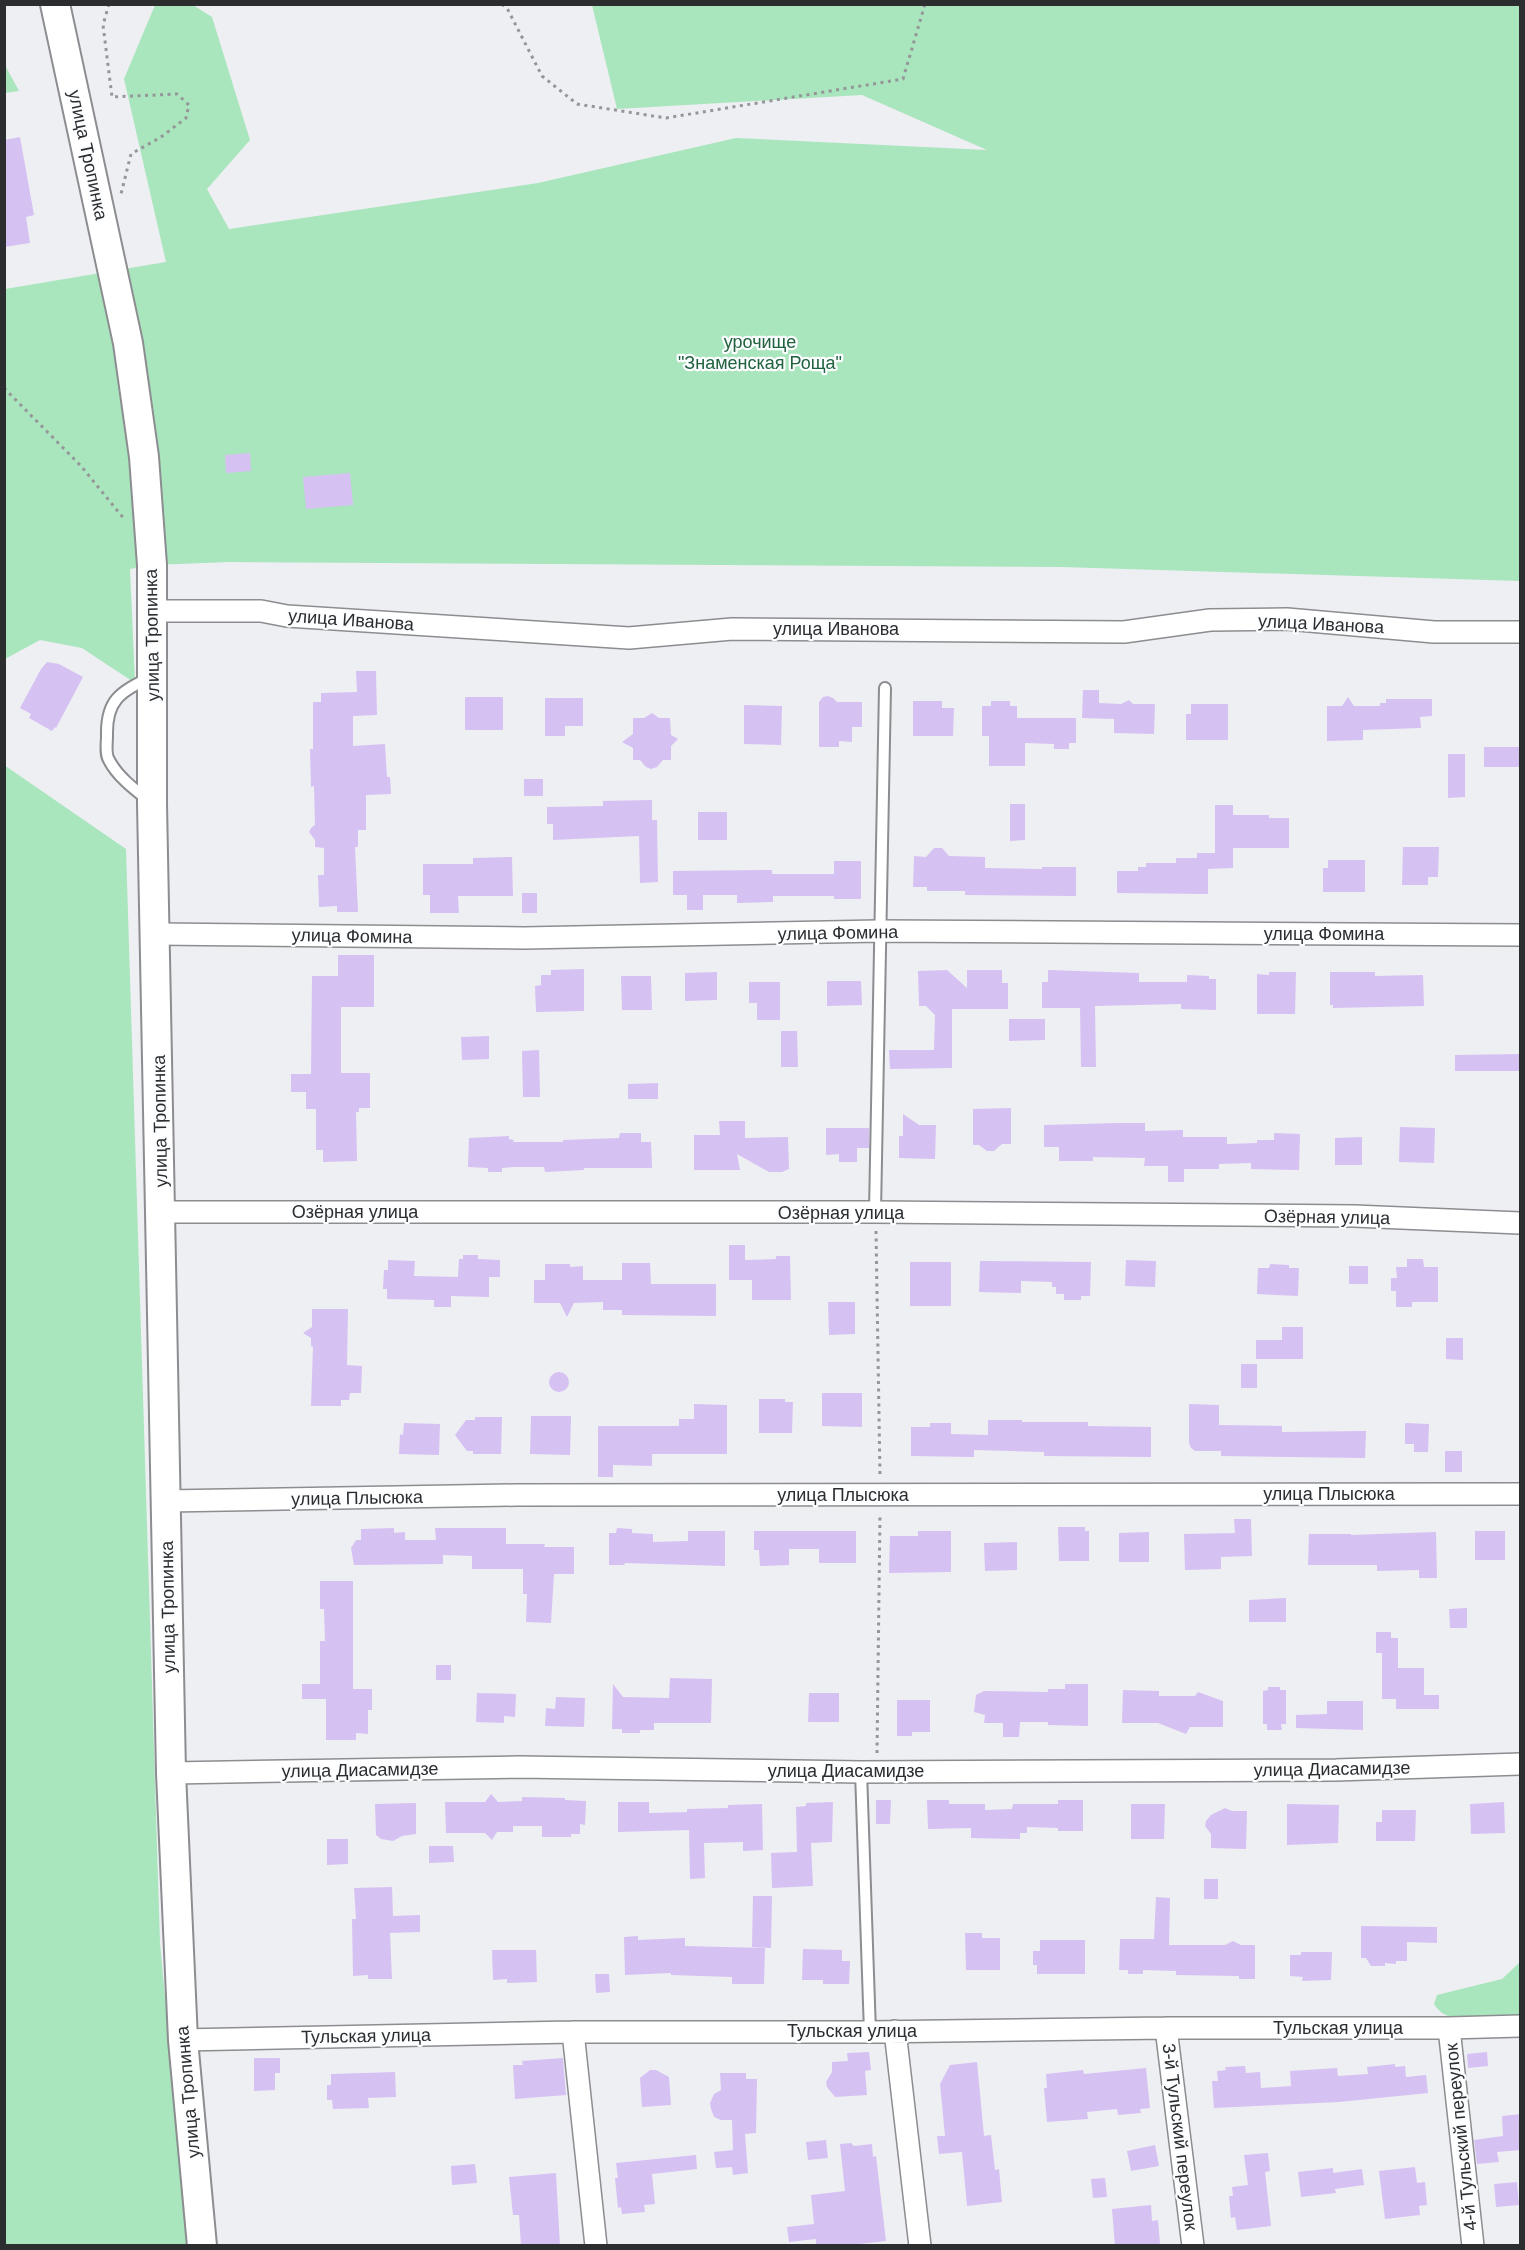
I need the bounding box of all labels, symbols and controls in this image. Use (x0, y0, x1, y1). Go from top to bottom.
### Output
street label: улица Тропинка (64, 88, 112, 223)
park label: урочище "Знаменская Роща" (678, 332, 842, 373)
street label: улица Тропинка (141, 568, 163, 701)
street label: улица Иванова (287, 606, 416, 634)
street label: улица Иванова (1258, 611, 1385, 637)
street label: улица Иванова (773, 619, 900, 639)
street label: улица Фомина (778, 922, 899, 944)
street label: улица Фомина (1264, 924, 1385, 944)
street label: улица Фомина (292, 925, 413, 947)
street label: улица Тропинка (149, 1054, 171, 1187)
street label: Озёрная улица (292, 1202, 419, 1222)
street label: Озёрная улица (778, 1203, 905, 1223)
street label: Озёрная улица (1264, 1206, 1391, 1228)
street label: улица Плысюка (1263, 1484, 1396, 1504)
street label: улица Плысюка (777, 1485, 910, 1505)
street label: улица Плысюка (291, 1487, 424, 1509)
street label: улица Тропинка (157, 1540, 179, 1673)
street label: улица Диасамидзе (1253, 1758, 1411, 1780)
street label: улица Диасамидзе (281, 1759, 439, 1781)
street label: улица Диасамидзе (768, 1761, 924, 1781)
street label: Тульская улица (1273, 2018, 1404, 2038)
street label: Тульская улица (787, 2021, 918, 2041)
street label: улица Тропинка (172, 2024, 204, 2159)
street label: Тульская улица (301, 2025, 432, 2047)
street label: 3-й Тульский переулок (1159, 2042, 1201, 2232)
street label: 4-й Тульский переулок (1441, 2042, 1481, 2232)

